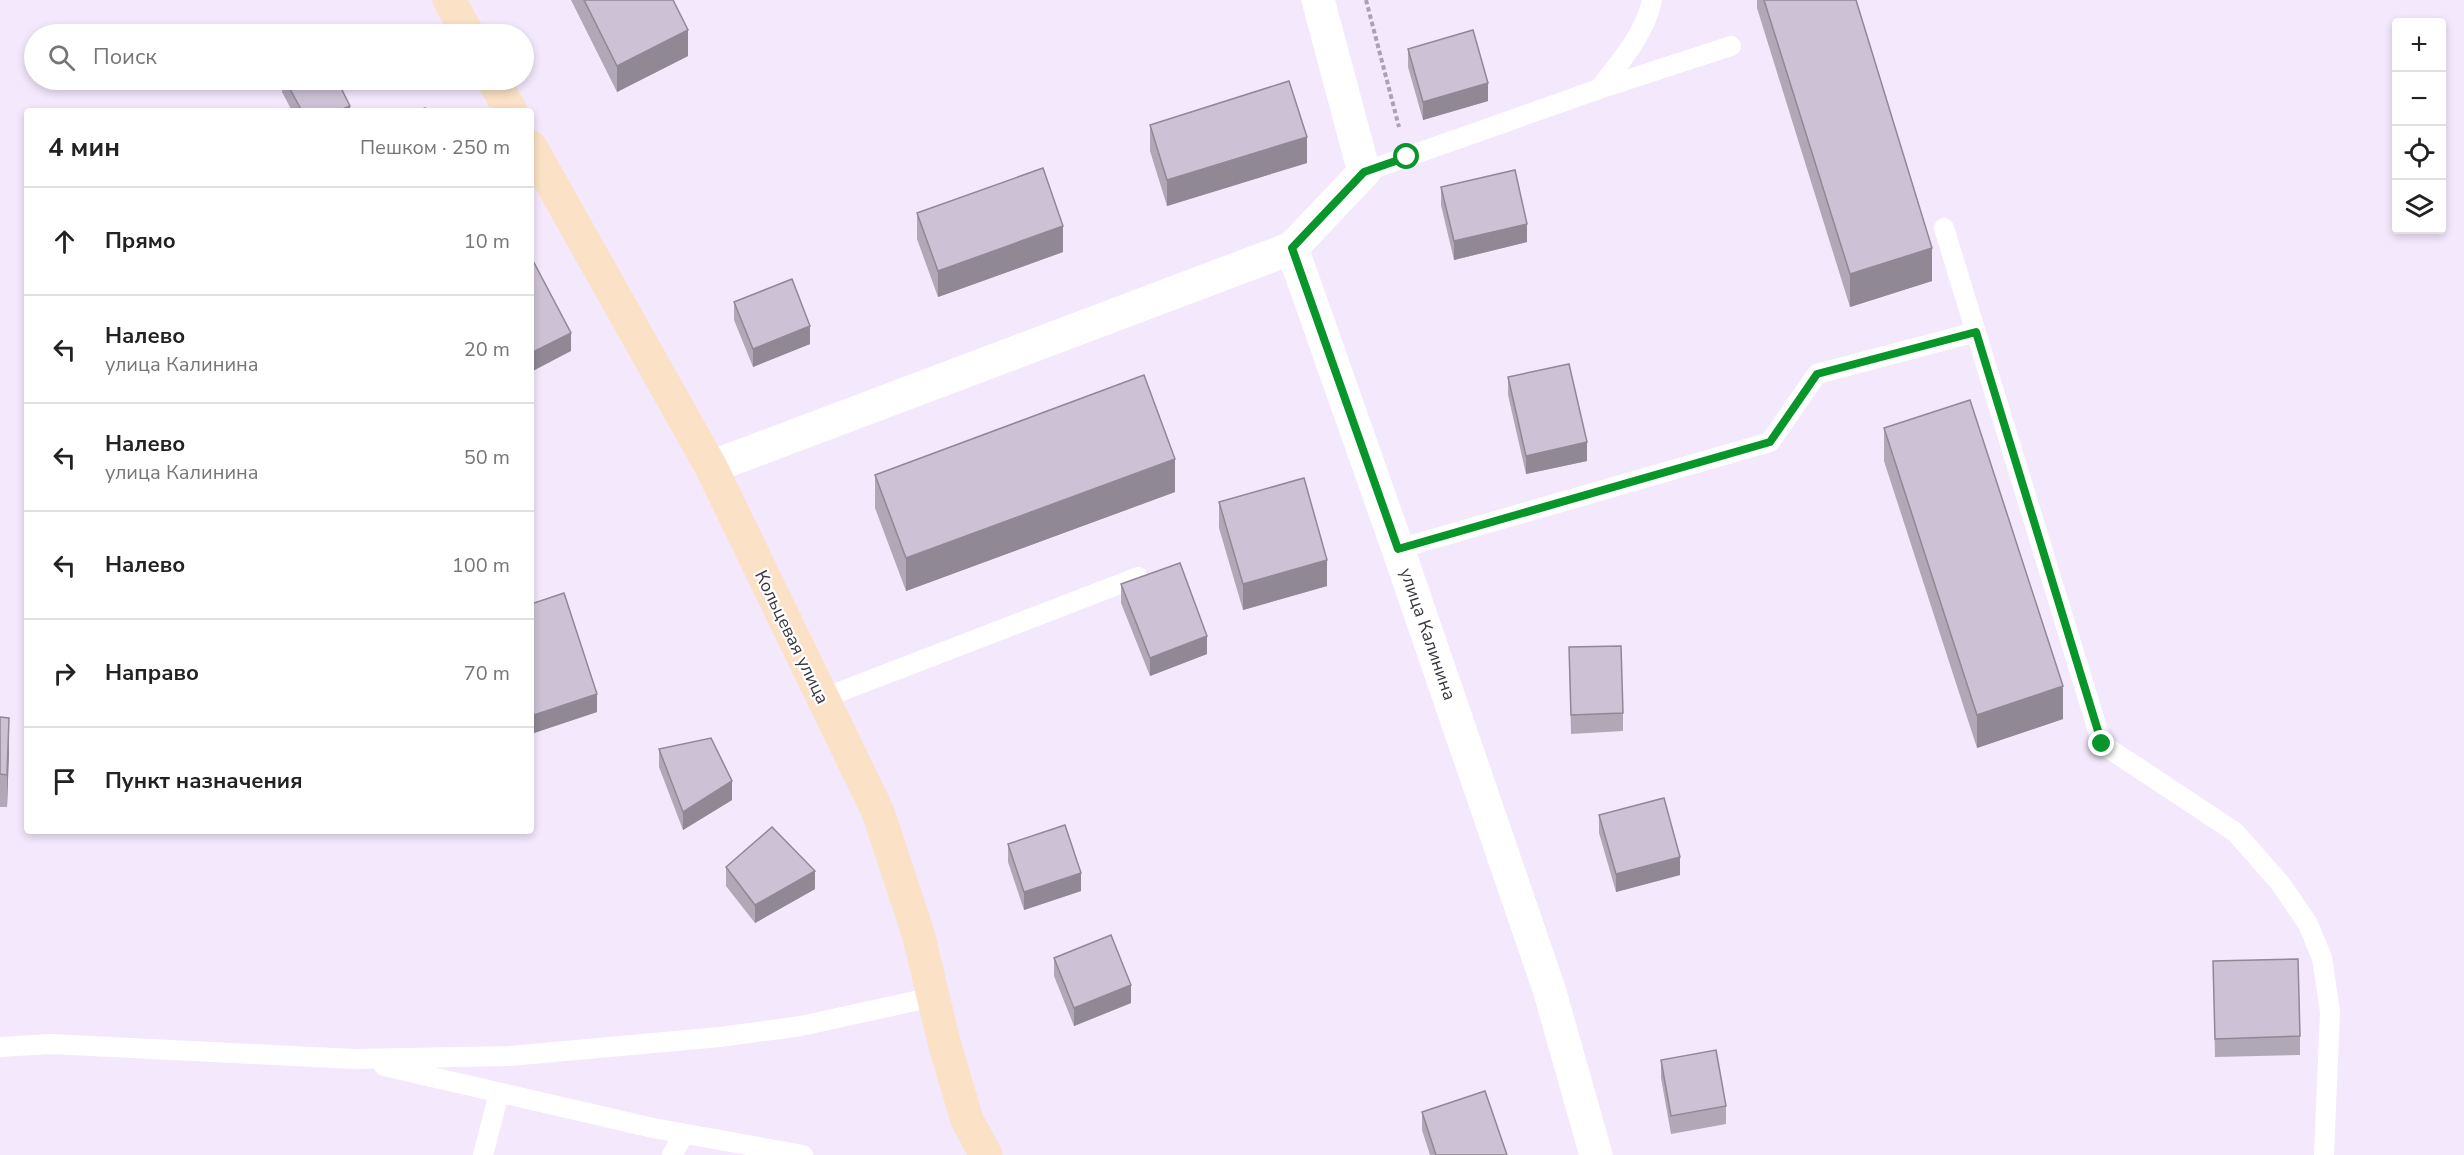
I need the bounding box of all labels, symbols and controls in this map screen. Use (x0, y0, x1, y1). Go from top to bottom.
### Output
map controls (2392, 18, 2446, 234)
button: + (2392, 18, 2446, 72)
search box (24, 24, 534, 90)
icon: search (45, 41, 78, 74)
text: Поиск (93, 42, 157, 72)
button: − (2392, 72, 2446, 126)
button: locate (2392, 126, 2446, 180)
text: 4 мин (48, 130, 120, 165)
text: Пешком · 250 m (360, 134, 510, 161)
route start (1393, 143, 1419, 169)
button: layers (2392, 180, 2446, 234)
icon: ahead (48, 225, 81, 258)
text: Прямо (105, 226, 176, 256)
text: 10 m (464, 228, 510, 255)
text: Налево (105, 321, 185, 351)
icon: left (48, 333, 81, 366)
text: 20 m (464, 336, 510, 363)
text: улица Калинина (105, 351, 259, 378)
text: Налево (105, 429, 185, 459)
icon: left (48, 441, 81, 474)
text: 50 m (464, 444, 510, 471)
text: улица Калинина (105, 459, 259, 486)
icon: left (48, 549, 81, 582)
text: Налево (105, 550, 185, 580)
text: 100 m (452, 552, 510, 579)
street label: улица Калинина (1394, 565, 1462, 703)
street label: Кольцевая улица (749, 566, 835, 708)
icon: right (48, 657, 81, 690)
text: Направо (105, 658, 199, 688)
text: 70 m (464, 660, 510, 687)
route end (2088, 730, 2114, 756)
icon: arrive (48, 765, 81, 798)
text: Пункт назначения (105, 766, 303, 796)

